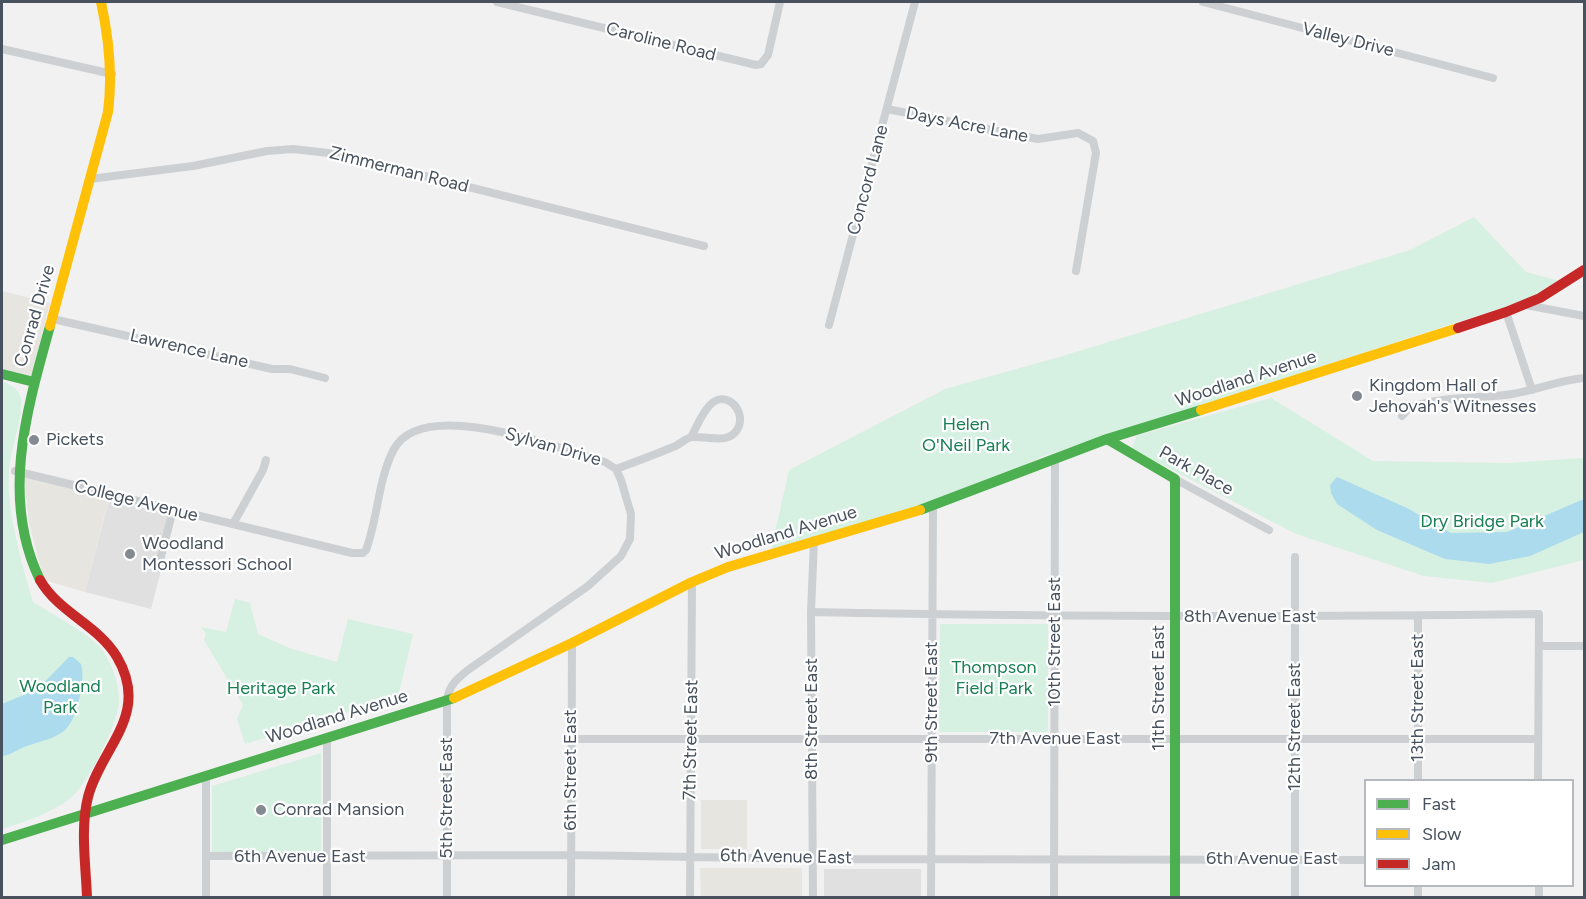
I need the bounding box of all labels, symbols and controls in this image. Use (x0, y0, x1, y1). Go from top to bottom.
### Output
street label: Caroline Road (604, 18, 718, 66)
street label: Valley Drive (1300, 18, 1396, 62)
street label: Days Acre Lane (904, 103, 1030, 147)
street label: Concord Lane (843, 123, 893, 237)
street label: Zimmerman Road (327, 142, 471, 198)
street label: Conrad Drive (10, 262, 60, 370)
street label: Lawrence Lane (128, 325, 250, 373)
street label: Woodland Avenue (1173, 346, 1319, 412)
place label: Kingdom Hall of Jehovah's Witnesses (1369, 375, 1536, 418)
marker: Kingdom Hall of Jehovah's Witnesses (1350, 389, 1364, 403)
park label: Helen O'Neil Park (922, 414, 1010, 456)
street label: Sylvan Drive (502, 423, 604, 471)
place label: Pickets (46, 429, 104, 451)
marker: Pickets (27, 433, 41, 447)
street label: Park Place (1155, 442, 1237, 500)
street label: College Avenue (72, 475, 200, 527)
street label: Woodland Avenue (713, 501, 859, 565)
park label: Dry Bridge Park (1420, 511, 1544, 533)
place label: Woodland Montessori School (142, 533, 292, 576)
marker: Woodland Montessori School (123, 547, 137, 561)
street label: 10th Street East (1044, 577, 1066, 707)
street label: 8th Avenue East (1184, 606, 1316, 628)
street label: 11th Street East (1148, 625, 1170, 751)
street label: 13th Street East (1407, 634, 1429, 762)
street label: 9th Street East (921, 641, 943, 763)
park label: Thompson Field Park (951, 657, 1037, 700)
street label: 8th Street East (801, 658, 823, 780)
street label: 12th Street East (1284, 663, 1306, 791)
park label: Woodland Park (19, 676, 101, 718)
park label: Heritage Park (227, 678, 335, 700)
street label: 7th Street East (679, 679, 703, 801)
street label: Woodland Avenue (264, 685, 410, 749)
street label: 6th Street East (560, 709, 582, 831)
street label: 7th Avenue East (989, 728, 1121, 750)
street label: 5th Street East (436, 737, 458, 859)
legend (1364, 779, 1574, 887)
text: Fast (1422, 793, 1456, 815)
place label: Conrad Mansion (273, 799, 404, 821)
marker: Conrad Mansion (254, 803, 268, 817)
text: Slow (1422, 823, 1461, 845)
street label: 6th Avenue East (720, 845, 852, 869)
street label: 6th Avenue East (234, 846, 366, 868)
street label: 6th Avenue East (1206, 848, 1338, 870)
text: Jam (1422, 853, 1456, 875)

